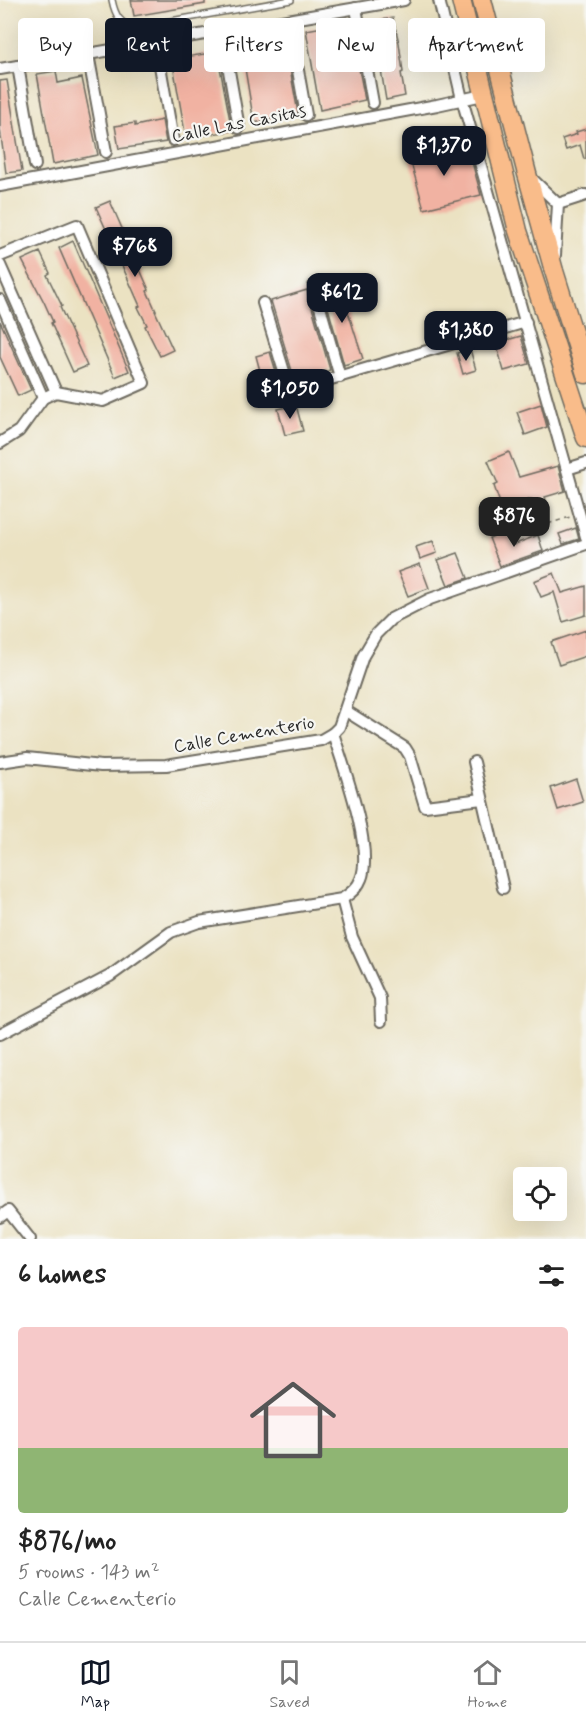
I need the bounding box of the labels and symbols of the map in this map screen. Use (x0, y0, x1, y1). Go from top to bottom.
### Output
street label: Calle Las Casitas (170, 99, 308, 149)
pin: $1,370 (395, 126, 493, 177)
pin: $768 (99, 227, 171, 278)
pin: $612 (306, 273, 378, 324)
pin: $1,380 (417, 311, 515, 362)
pin: $1,050 (241, 369, 339, 420)
pin: $876 (478, 497, 550, 548)
street label: Calle Cementerio (172, 711, 316, 759)

